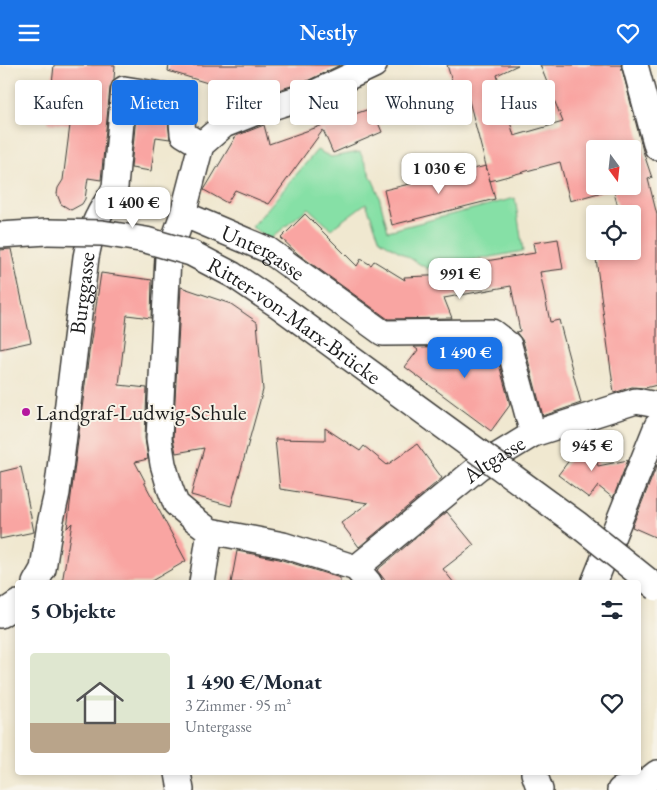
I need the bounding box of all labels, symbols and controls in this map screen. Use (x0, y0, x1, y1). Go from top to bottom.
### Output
text: Nestly (300, 18, 357, 47)
icon: menu (15, 19, 43, 47)
icon: heart (614, 19, 642, 47)
chip: Kaufen (15, 80, 102, 125)
chip: Mieten (112, 80, 198, 125)
chip: Filter (208, 80, 280, 125)
chip: Neu (290, 80, 357, 125)
chip: Wohnung (367, 80, 472, 125)
chip: Haus (482, 80, 555, 125)
north arrow (586, 140, 641, 195)
map controls (586, 140, 641, 260)
pin: 1 030 € (393, 153, 485, 195)
text: 1 030 € (412, 158, 466, 179)
pin: 1 400 € (87, 186, 179, 229)
text: 1 400 € (106, 192, 160, 213)
button: locate (586, 205, 641, 260)
street label: Untergasse (217, 218, 311, 287)
street label: Burggasse (63, 249, 102, 336)
street label: Ritter-von-Marx-Brücke (203, 250, 387, 391)
pin: 991 € (425, 257, 495, 300)
text: 991 € (440, 263, 481, 284)
pin: 1 490 € (419, 337, 511, 379)
text: 1 490 € (438, 342, 492, 363)
place label: Landgraf-Ludwig-Schule (36, 398, 247, 427)
marker: Landgraf-Ludwig-Schule (20, 406, 32, 418)
street label: Altgasse (456, 428, 531, 490)
pin: 945 € (557, 429, 627, 472)
text: 945 € (572, 435, 613, 456)
icon: filters (598, 596, 626, 624)
text: 5 Objekte (30, 597, 116, 624)
text: 1 490 €/Monat (185, 668, 322, 695)
icon: home (70, 673, 130, 733)
icon: heart (598, 689, 626, 717)
text: 3 Zimmer · 95 m² (185, 695, 291, 716)
text: Untergasse (185, 716, 252, 737)

